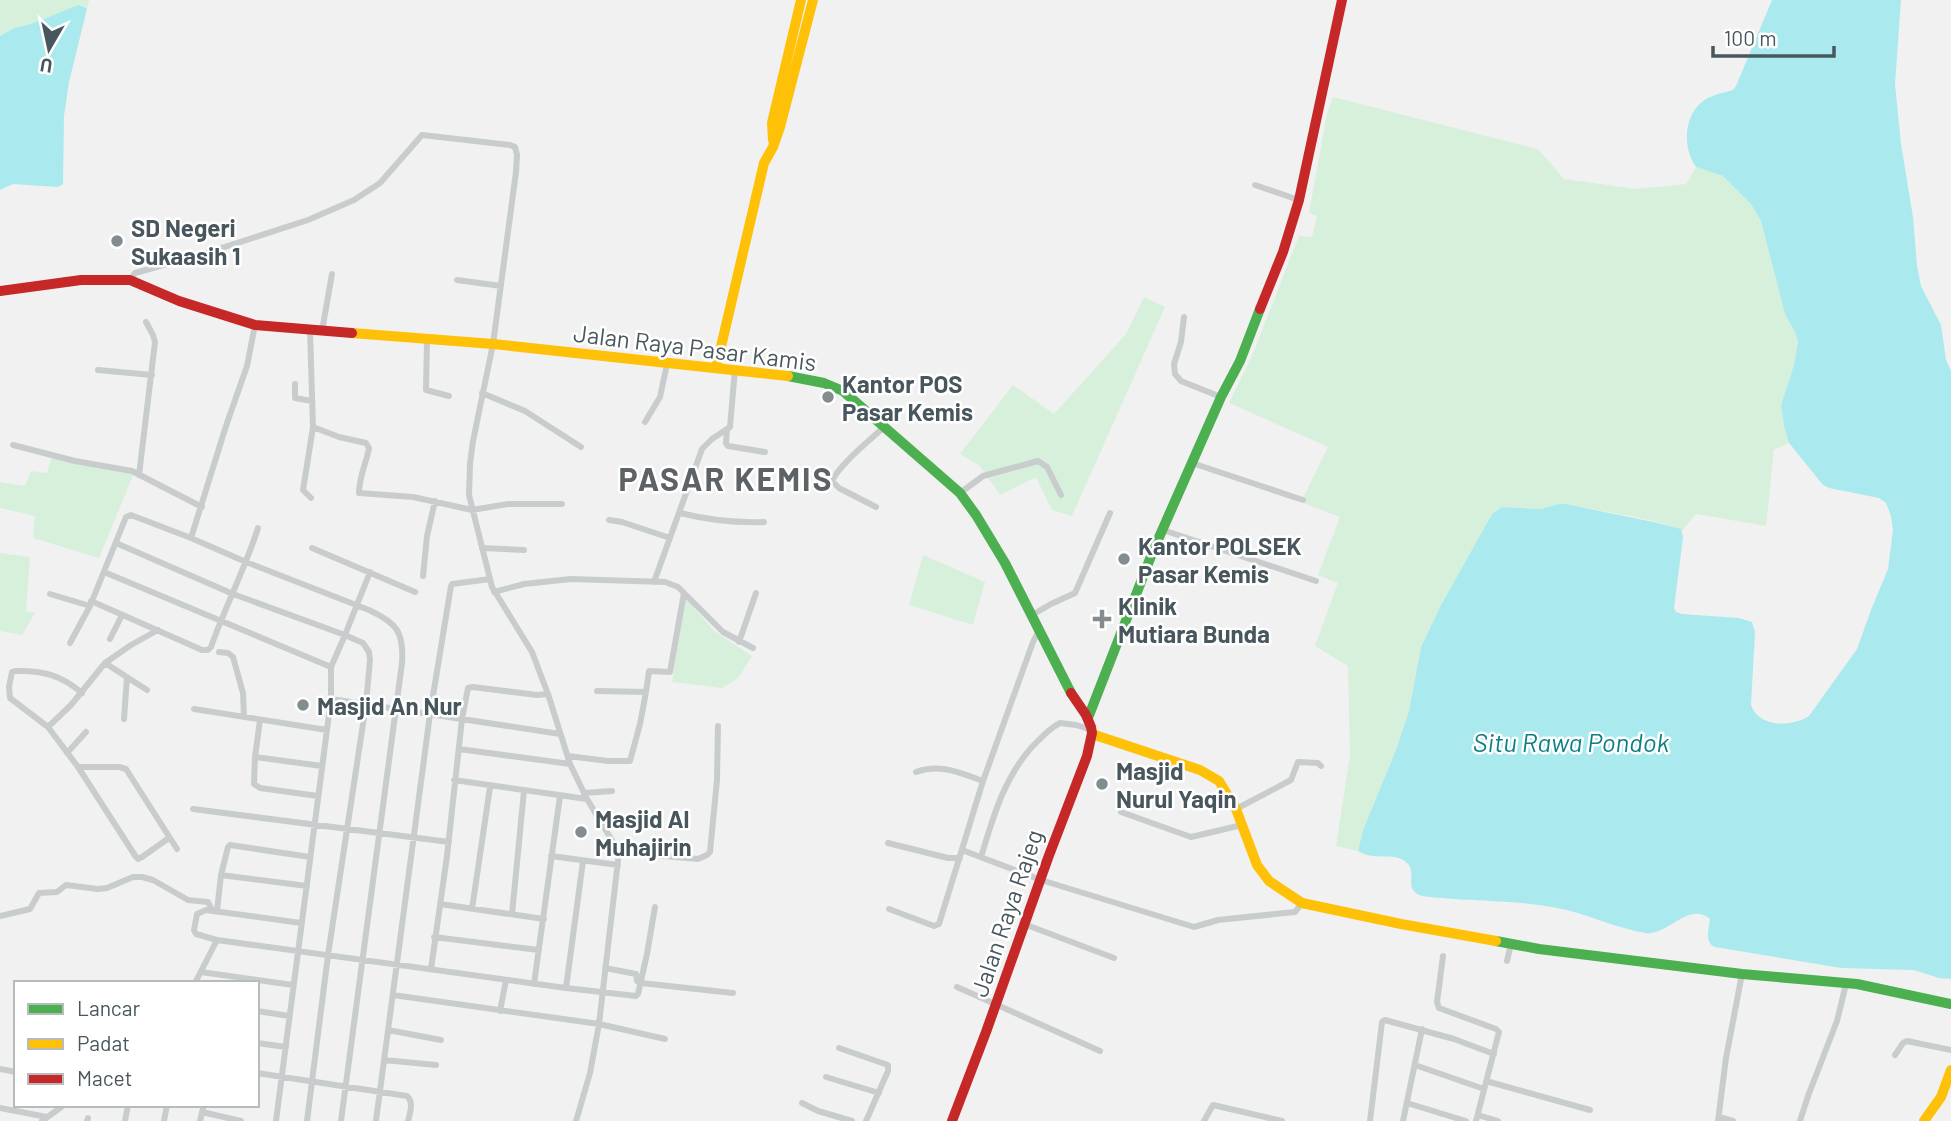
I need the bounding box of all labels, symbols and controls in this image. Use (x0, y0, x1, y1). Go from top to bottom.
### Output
north arrow (14, 14, 84, 84)
scale bar (1713, 14, 1834, 58)
text: 100 m (1724, 25, 1777, 50)
text: U (39, 54, 54, 79)
place label: SD Negeri Sukaasih 1 (131, 213, 241, 270)
marker: SD Negeri Sukaasih 1 (109, 233, 125, 249)
street label: Jalan Raya Pasar Kamis (572, 318, 818, 376)
place label: Kantor POS Pasar Kemis (842, 369, 973, 426)
marker: Kantor POS Pasar Kemis (820, 389, 836, 405)
district label: PASAR KEMIS (619, 459, 834, 497)
place label: Kantor POLSEK Pasar Kemis (1138, 531, 1301, 588)
marker: Kantor POLSEK Pasar Kemis (1116, 551, 1132, 567)
place label: Klinik Mutiara Bunda (1118, 591, 1270, 648)
marker: Klinik Mutiara Bunda (1092, 609, 1112, 629)
place label: Masjid An Nur (317, 691, 462, 720)
marker: Masjid An Nur (295, 697, 311, 713)
water label: Situ Rawa Pondok (1473, 726, 1670, 757)
place label: Masjid Nurul Yaqin (1116, 756, 1237, 813)
marker: Masjid Nurul Yaqin (1094, 776, 1110, 792)
place label: Masjid Al Muhajirin (595, 804, 692, 861)
marker: Masjid Al Muhajirin (573, 824, 589, 840)
street label: Jalan Raya Rajeg (964, 826, 1048, 1000)
legend (14, 981, 259, 1107)
text: Lancar (77, 995, 140, 1020)
text: Padat (77, 1030, 130, 1055)
text: Macet (77, 1065, 132, 1090)

